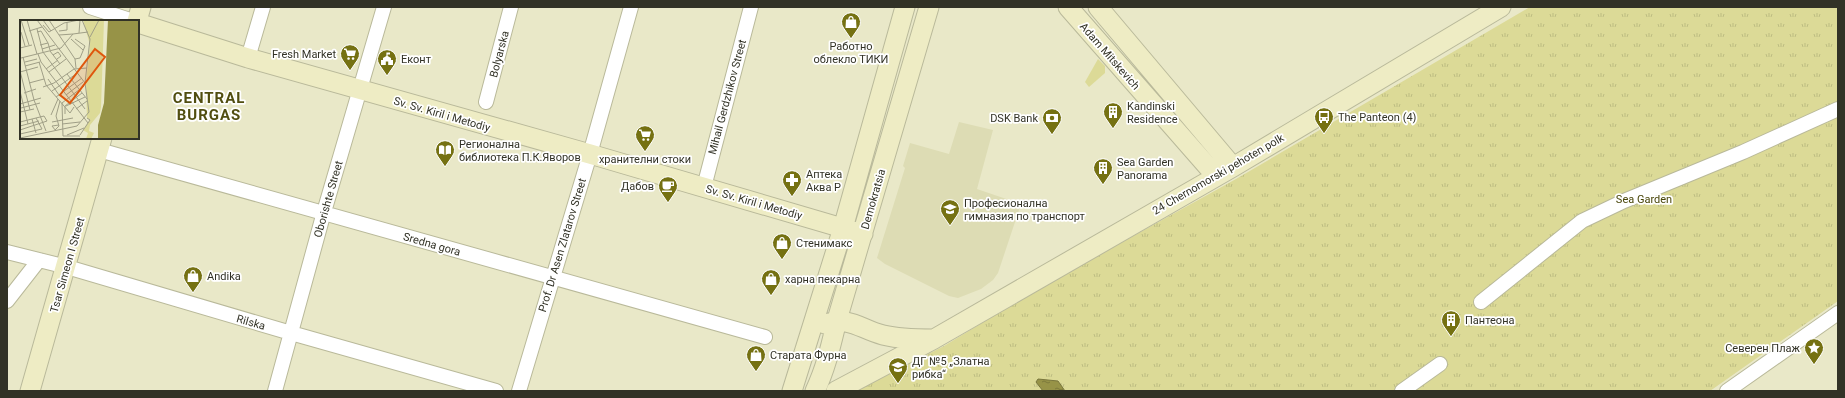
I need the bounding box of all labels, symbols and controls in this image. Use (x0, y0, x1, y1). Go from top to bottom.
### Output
shop icon: Работно облекло ТИКИ (840, 11, 862, 39)
inset map (20, 20, 139, 139)
street label: Adam Mitskevich (1077, 20, 1142, 92)
street label: Bolyarska (487, 29, 512, 79)
street label: Mihail Gerdzhikov Street (706, 38, 749, 156)
place label: Работно облекло ТИКИ (814, 40, 888, 66)
supermarket icon: Fresh Market (339, 43, 361, 71)
place label: Fresh Market (272, 48, 336, 61)
public building icon: Еконт (376, 48, 398, 76)
place label: Еконт (401, 53, 432, 66)
district label: CENTRAL BURGAS (173, 89, 245, 124)
street label: Sv. Sv. Kiril i Metodiy (392, 94, 492, 135)
place label: Kandinski Residence (1127, 100, 1178, 126)
building icon: Kandinski Residence (1102, 101, 1124, 129)
bus stop icon: The Panteon (4) (1313, 106, 1335, 134)
bank icon: DSK Bank (1041, 107, 1063, 135)
place label: The Panteon (4) (1338, 111, 1417, 124)
place label: DSK Bank (990, 112, 1038, 125)
supermarket icon: хранителни стоки (634, 124, 656, 152)
street label: 24 Chernomorski pehoten polk (1150, 131, 1287, 218)
place label: Регионална библиотека П.К.Яворов (459, 138, 581, 164)
library icon: Регионална библиотека П.К.Яворов (434, 139, 456, 167)
place label: хранителни стоки (599, 153, 691, 166)
place label: Sea Garden Panorama (1117, 156, 1173, 182)
building icon: Sea Garden Panorama (1092, 157, 1114, 185)
street label: Oborishte Street (311, 159, 346, 239)
place label: Аптека Аква Р (806, 168, 842, 194)
street label: Demokratsia (859, 168, 888, 231)
pharmacy icon: Аптека Аква Р (781, 169, 803, 197)
cafe icon: Дабов (657, 175, 679, 203)
street label: Prof. Dr Asen Zlatarov Street (536, 176, 589, 314)
place label: Дабов (621, 180, 654, 193)
street label: Sv. Sv. Kiril i Metodiy (704, 182, 804, 223)
park label: Sea Garden (1616, 193, 1672, 206)
place label: Професионална гимназия по транспорт (964, 197, 1085, 223)
school or university icon: Професионална гимназия по транспорт (939, 198, 961, 226)
street label: Tsar Simeon I Street (48, 216, 87, 314)
street label: Sredna gora (402, 230, 462, 259)
shop icon: Стенимакс (771, 232, 793, 260)
place label: Стенимакс (796, 237, 853, 250)
shop icon: Andika (182, 265, 204, 293)
shop icon: харна пекарна (760, 268, 782, 296)
place label: Andika (207, 270, 241, 283)
place label: харна пекарна (785, 273, 860, 286)
building icon: Пантеона (1440, 309, 1462, 337)
street label: Rilska (235, 312, 267, 333)
place label: Пантеона (1465, 314, 1514, 327)
place icon: Северен Плаж (1803, 337, 1825, 365)
place label: Северен Плаж (1725, 342, 1801, 355)
shop icon: Старата Фурна (745, 344, 767, 372)
place label: Старата Фурна (770, 349, 847, 362)
place label: ДГ №5 „Златна рибка“ (912, 355, 990, 381)
school or university icon: ДГ №5 „Златна рибка“ (887, 356, 909, 384)

